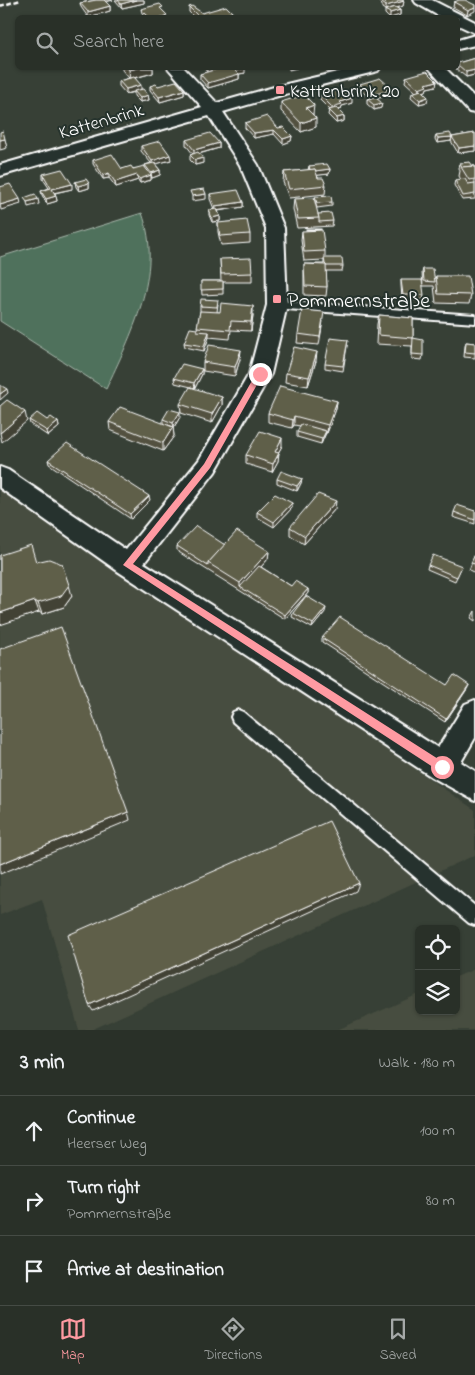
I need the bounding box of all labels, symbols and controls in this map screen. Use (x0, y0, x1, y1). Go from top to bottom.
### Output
search box (15, 15, 460, 70)
icon: search (33, 29, 61, 57)
text: Search here (73, 29, 164, 56)
place label: Kattenbrink 20 (290, 79, 400, 106)
marker: Kattenbrink 20 (274, 84, 286, 96)
street label: Kattenbrink (56, 97, 148, 147)
place label: Pommernstraße (287, 286, 430, 318)
marker: Pommernstraße (271, 293, 283, 305)
route end (249, 363, 272, 386)
route start (431, 756, 454, 779)
map controls (415, 925, 460, 1015)
button: locate (415, 925, 460, 970)
button: layers (415, 970, 460, 1015)
text: 3 min (20, 1048, 64, 1078)
text: Walk · 180 m (378, 1051, 455, 1075)
text: Continue (67, 1105, 135, 1132)
icon: ahead (20, 1117, 48, 1145)
text: 100 m (420, 1119, 455, 1143)
text: Heerser Weg (67, 1132, 147, 1156)
text: Turn right (67, 1175, 140, 1202)
icon: right (20, 1187, 48, 1215)
text: 80 m (426, 1189, 455, 1213)
text: Pommernstraße (67, 1202, 171, 1226)
icon: arrive (20, 1257, 48, 1285)
text: Arrive at destination (67, 1257, 224, 1284)
tab: Map (59, 1315, 87, 1366)
tab: Directions (204, 1315, 262, 1366)
tab: Saved (380, 1315, 416, 1366)

